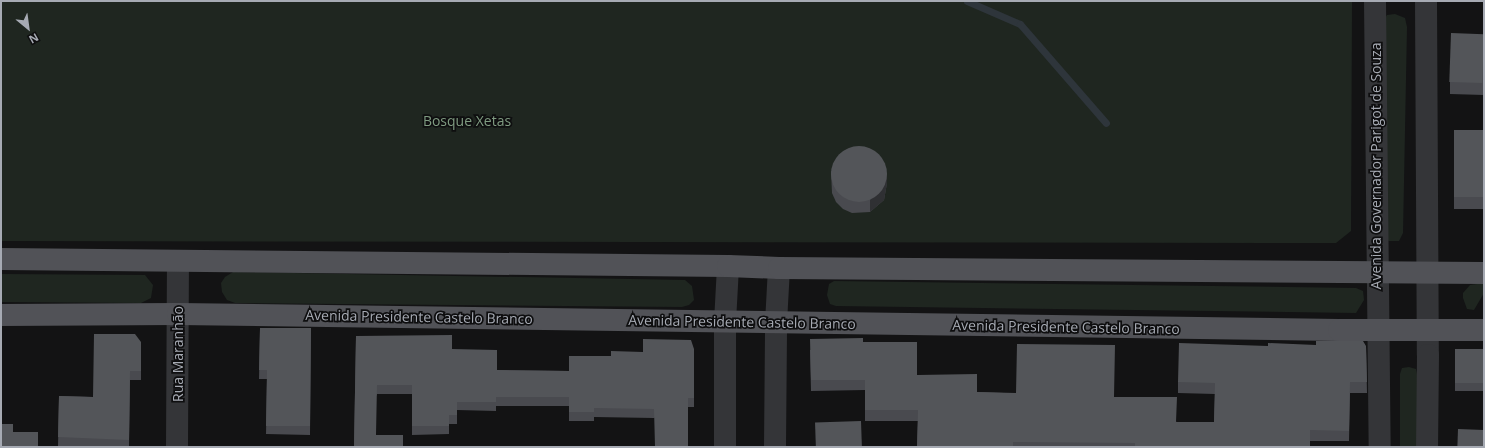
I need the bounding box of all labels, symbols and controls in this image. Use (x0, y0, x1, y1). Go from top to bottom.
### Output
north arrow (8, 8, 48, 48)
text: N (27, 30, 42, 48)
street label: Avenida Governador Parigot de Souza (1368, 43, 1384, 289)
park label: Bosque Xetas (423, 113, 511, 129)
street label: Rua Maranhão (170, 306, 186, 402)
street label: Avenida Presidente Castelo Branco (305, 307, 533, 327)
street label: Avenida Presidente Castelo Branco (628, 312, 856, 332)
street label: Avenida Presidente Castelo Branco (952, 317, 1180, 337)

